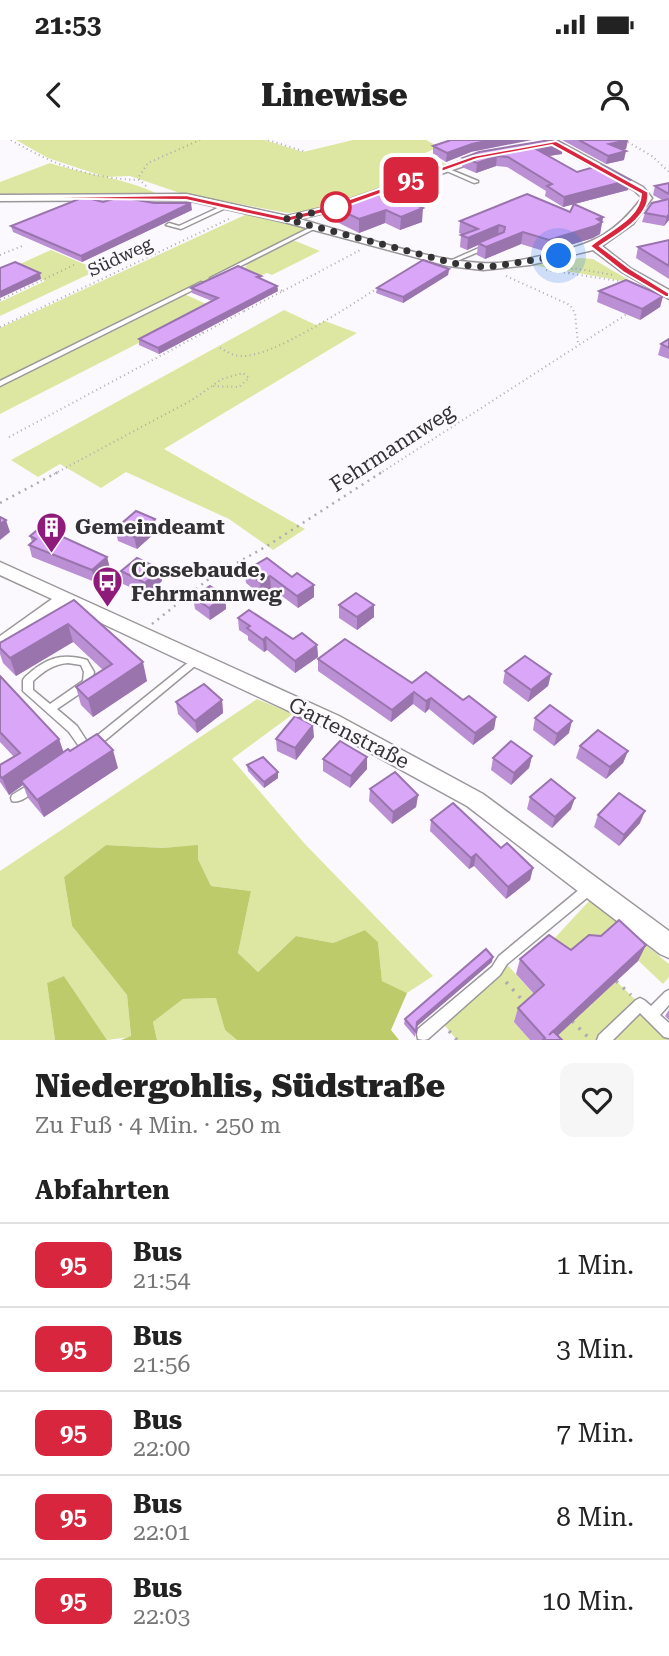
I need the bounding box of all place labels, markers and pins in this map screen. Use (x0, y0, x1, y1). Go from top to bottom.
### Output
unlabelled marker (321, 192, 351, 222)
building icon: Gemeindeamt (35, 510, 69, 554)
place label: Gemeindeamt (75, 515, 225, 539)
place label: Cossebaude, Fehrmannweg (131, 558, 282, 606)
bus stop icon: Cossebaude, Fehrmannweg (91, 565, 125, 609)

